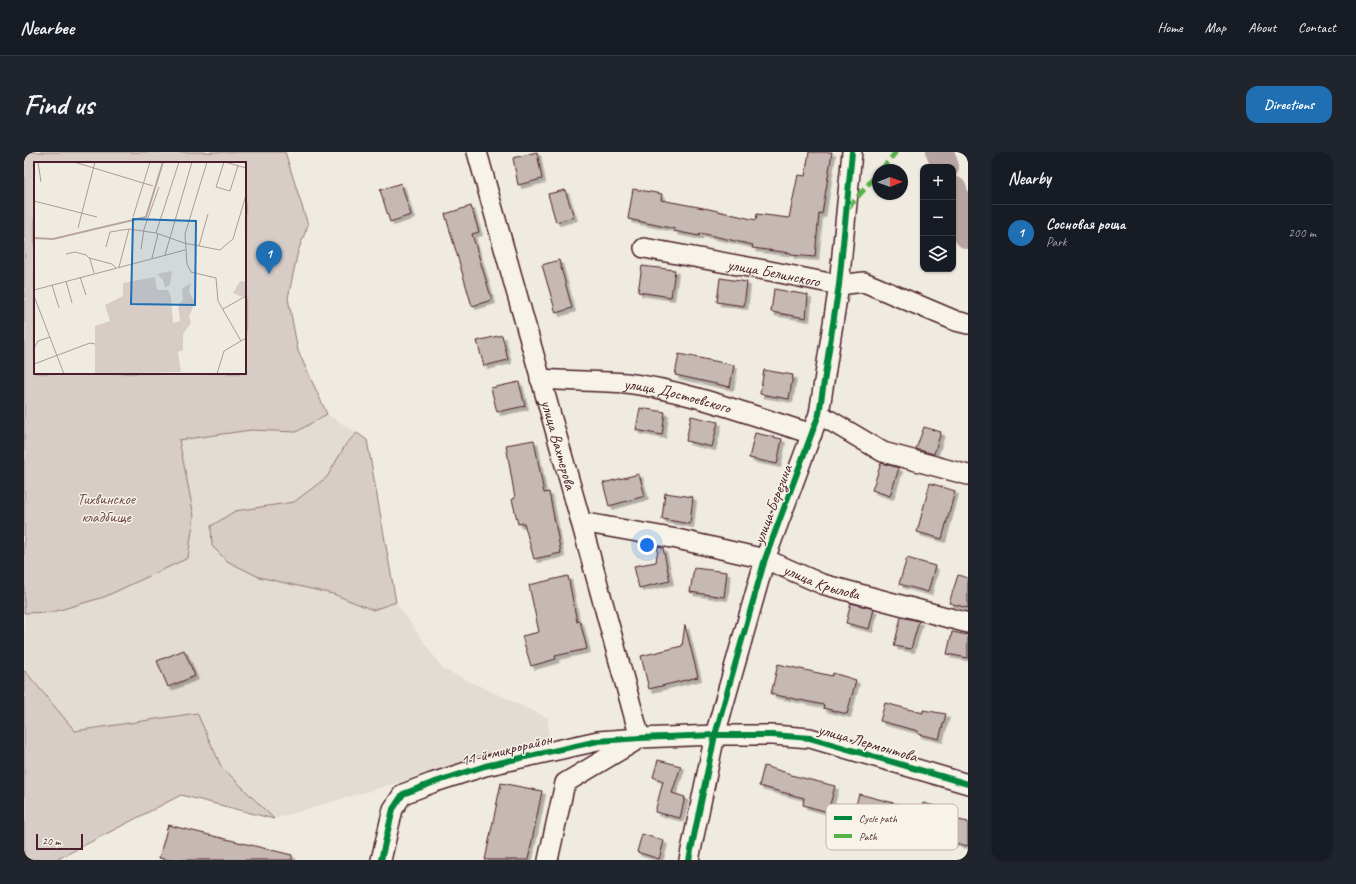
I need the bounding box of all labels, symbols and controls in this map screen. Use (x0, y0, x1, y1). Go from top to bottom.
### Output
text: Nearbee (20, 16, 74, 40)
text: Home (1157, 19, 1183, 36)
text: Map (1205, 19, 1226, 36)
text: About (1248, 19, 1276, 36)
text: Contact (1298, 19, 1336, 36)
button: Directions (1246, 86, 1332, 123)
text: Find us (24, 87, 94, 122)
inset map (34, 162, 246, 374)
north arrow (872, 164, 908, 200)
map controls (920, 164, 956, 272)
button: + (920, 164, 956, 200)
text: Nearby (1008, 168, 1051, 189)
button: − (920, 200, 956, 236)
text: Сосновая роща (1046, 215, 1125, 234)
text: 1 (1018, 225, 1024, 241)
text: 200 m (1288, 225, 1316, 241)
text: Park (1046, 234, 1067, 250)
button: layers (920, 236, 956, 272)
pin: 1 (256, 241, 282, 274)
street label: улица Белинского (725, 254, 823, 292)
street label: улица Достоевского (622, 374, 735, 419)
street label: улица Вахтерова (536, 397, 581, 493)
street label: улица Березина (748, 461, 797, 547)
park label: Тихвинское кладбище (77, 489, 137, 527)
your location (637, 535, 657, 555)
street label: улица Крылова (779, 559, 863, 605)
street label: улица Лермонтова (815, 719, 920, 767)
street label: 11-й микрорайон (459, 729, 555, 771)
legend (826, 804, 958, 850)
text: Cycle path (859, 811, 898, 825)
text: Path (859, 829, 878, 843)
scale bar (36, 832, 83, 851)
text: 20 m (42, 834, 61, 848)

